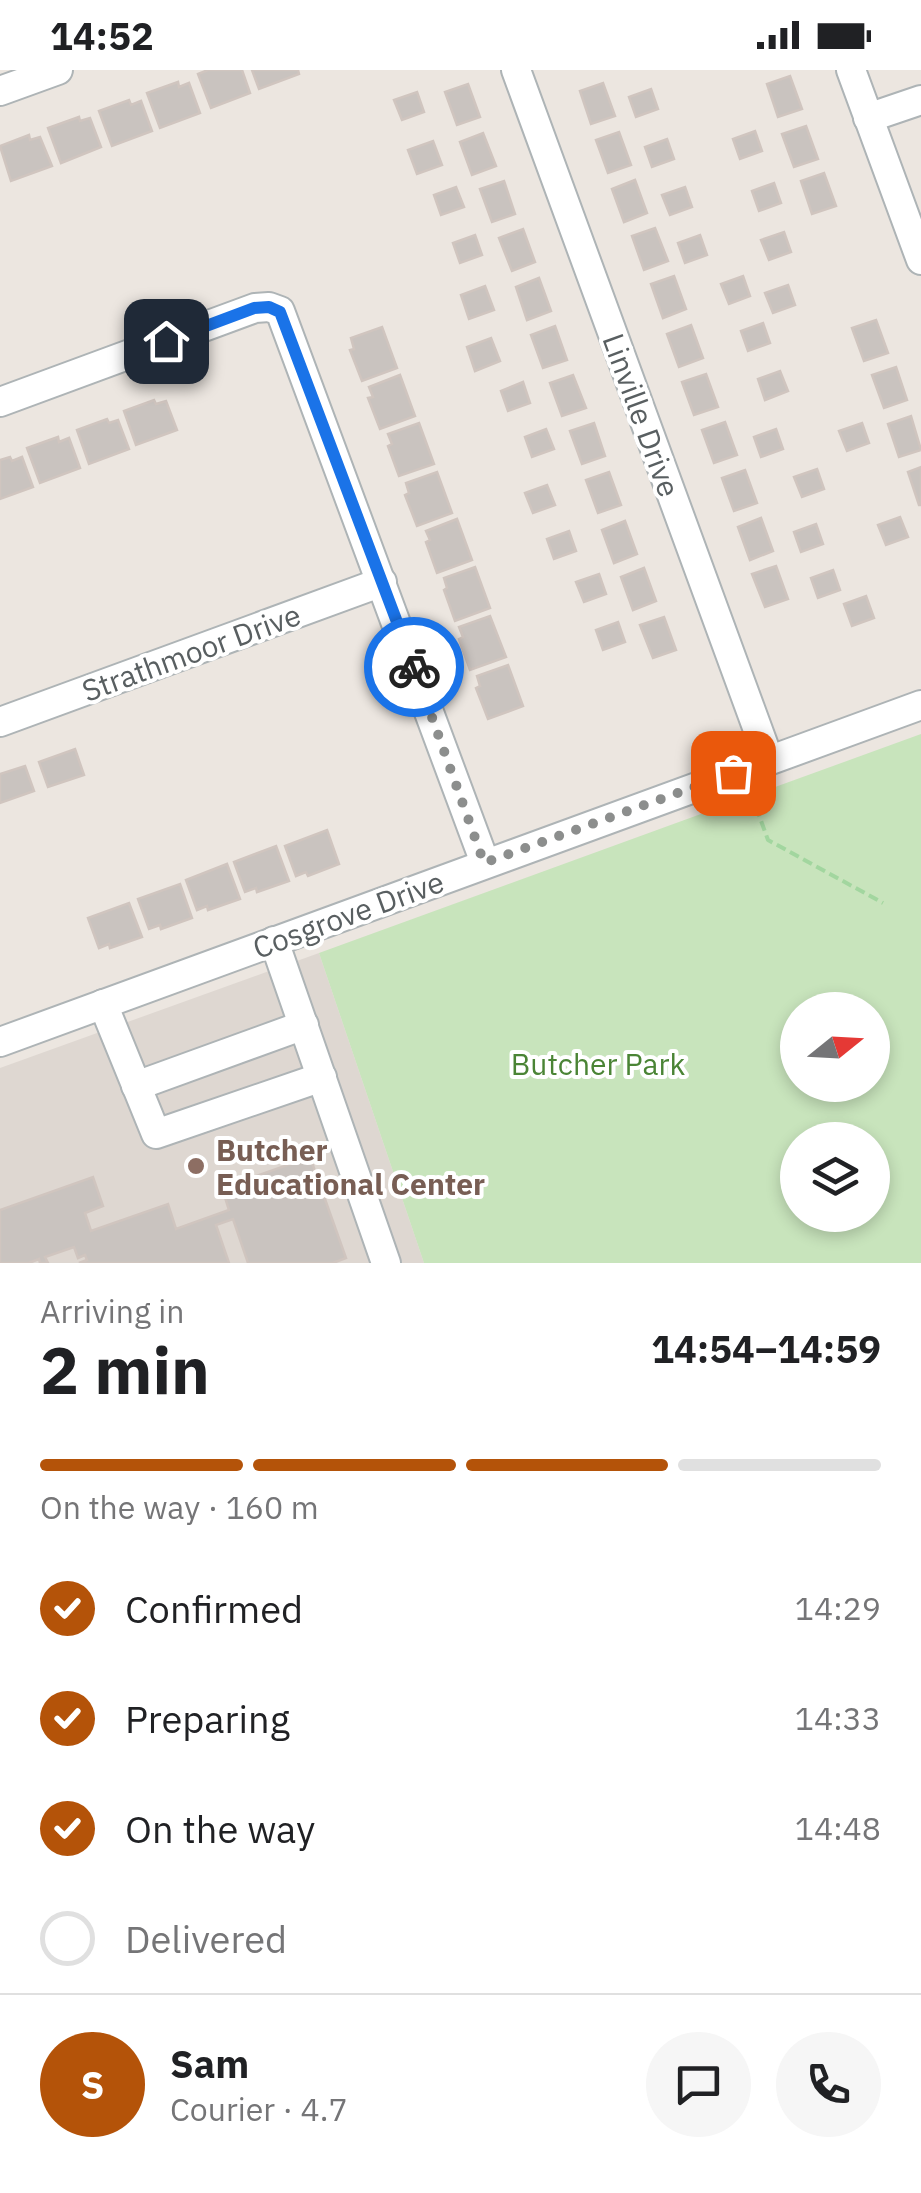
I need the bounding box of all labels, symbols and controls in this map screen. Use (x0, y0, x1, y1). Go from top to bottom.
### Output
text: 14:52 (50, 11, 154, 60)
pin (124, 299, 209, 384)
icon: home (139, 314, 194, 369)
street label: Linville Drive (594, 328, 690, 502)
street label: Strathmoor Drive (76, 594, 306, 710)
courier (364, 617, 464, 717)
icon: bike (387, 640, 442, 695)
pin (691, 731, 776, 816)
icon: bag (706, 746, 761, 801)
street label: Cosgrove Drive (247, 861, 449, 967)
north arrow (780, 992, 890, 1102)
map controls (780, 992, 890, 1232)
park label: Butcher Park (511, 1044, 685, 1083)
button: layers (780, 1122, 890, 1232)
place label: Butcher Educational Center (216, 1130, 485, 1203)
marker: Butcher Educational Center (185, 1155, 207, 1177)
text: Arriving in (40, 1290, 185, 1332)
text: 14:54–14:59 (651, 1324, 881, 1373)
text: 2 min (40, 1327, 210, 1412)
text: On the way · 160 m (40, 1486, 319, 1528)
icon: check (40, 1581, 95, 1636)
text: Confirmed (125, 1584, 303, 1633)
text: 14:29 (795, 1587, 881, 1629)
icon: check (40, 1691, 95, 1746)
text: Preparing (125, 1694, 290, 1743)
text: 14:33 (795, 1697, 881, 1739)
icon: check (40, 1801, 95, 1856)
text: On the way (125, 1804, 315, 1853)
text: 14:48 (795, 1807, 881, 1849)
text: Delivered (125, 1914, 287, 1963)
button: chat (646, 2032, 751, 2137)
button: phone (776, 2032, 881, 2137)
text: Sam (170, 2039, 249, 2088)
text: S (81, 2060, 104, 2109)
text: Courier · 4.7 (170, 2088, 348, 2130)

